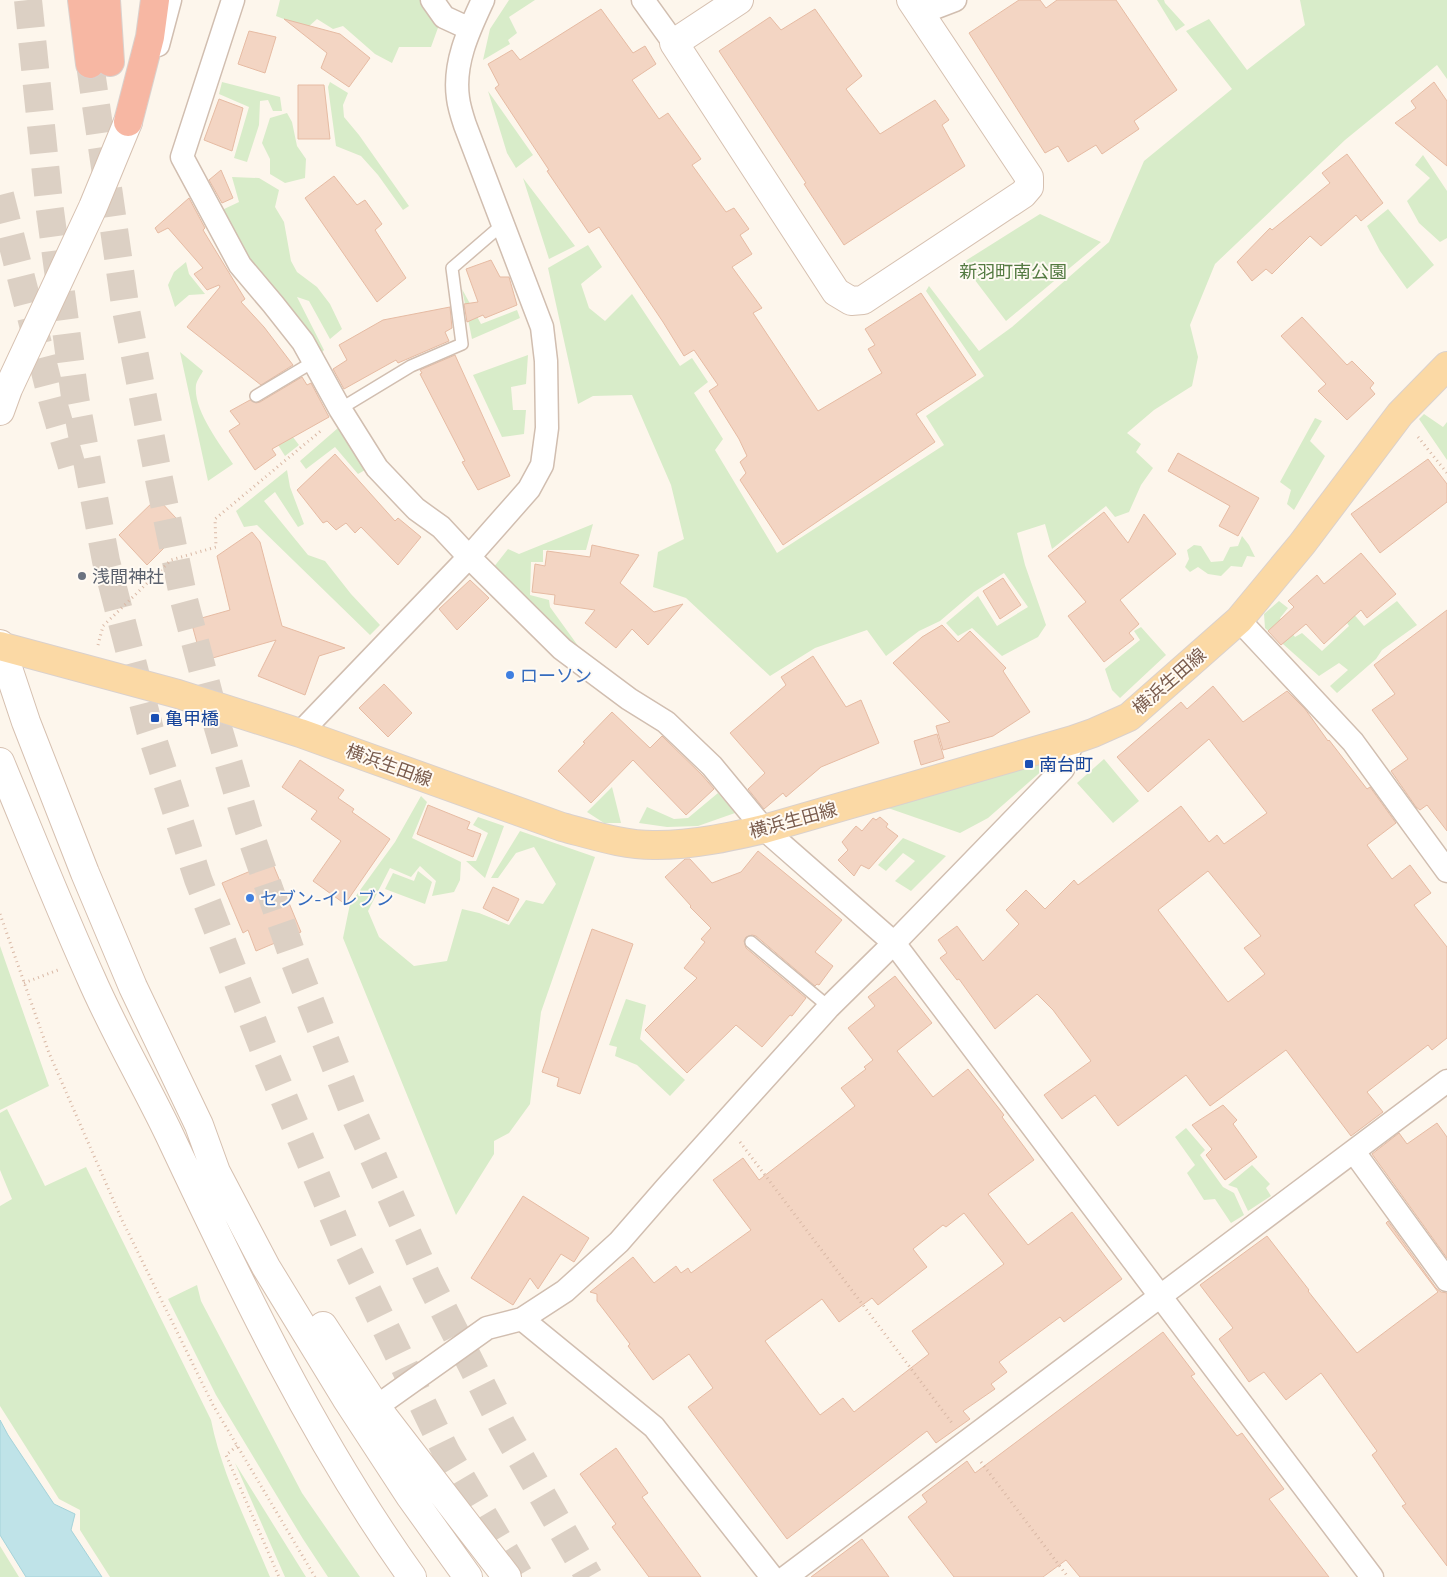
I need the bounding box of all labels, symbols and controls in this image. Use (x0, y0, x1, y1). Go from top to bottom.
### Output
park label: 新羽町南公園 (959, 260, 1067, 283)
place label: 浅間神社 (92, 565, 164, 588)
marker: 浅間神社 (76, 570, 88, 582)
street label: 横浜生田線 (1127, 643, 1211, 719)
place label: ローソン (520, 664, 592, 687)
marker: ローソン (504, 669, 516, 681)
place label: 亀甲橋 (165, 707, 219, 730)
marker: 亀甲橋 (149, 712, 161, 724)
street label: 横浜生田線 (343, 739, 435, 791)
place label: 南台町 (1039, 753, 1093, 776)
marker: 南台町 (1023, 758, 1035, 770)
street label: 横浜生田線 (747, 797, 839, 843)
place label: セブン-イレブン (260, 887, 394, 910)
marker: セブン-イレブン (244, 892, 256, 904)

